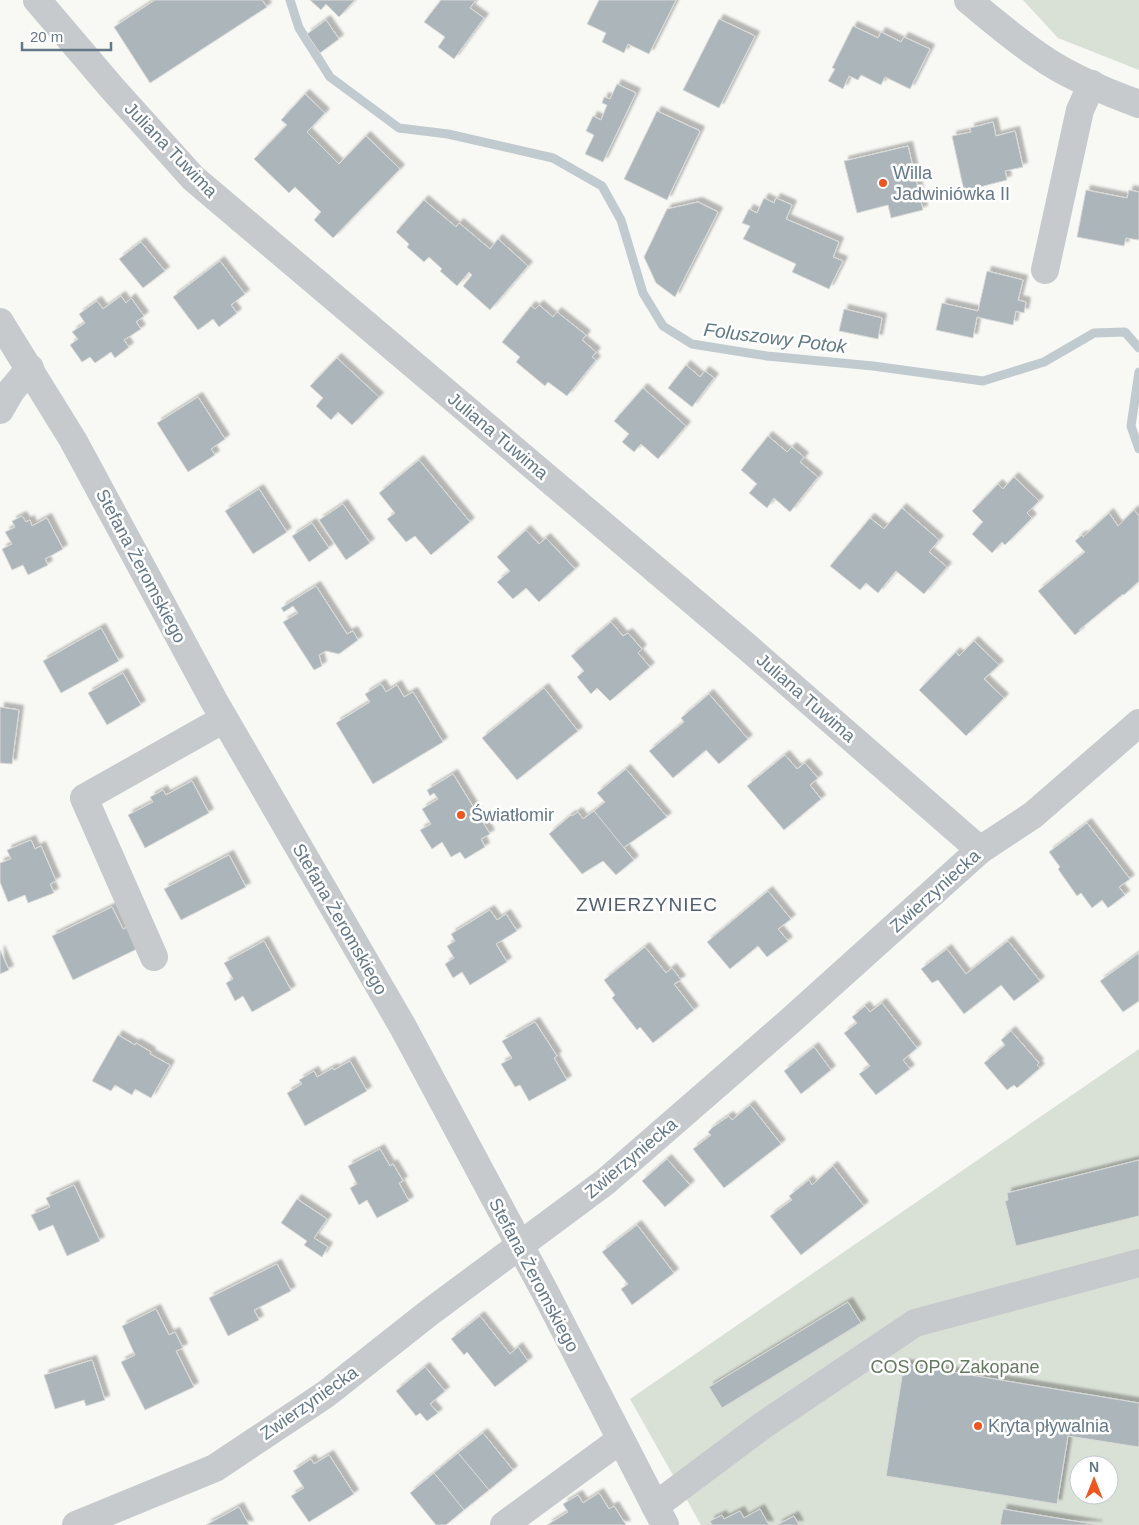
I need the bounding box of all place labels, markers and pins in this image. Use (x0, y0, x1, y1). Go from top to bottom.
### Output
place label: Willa Jadwiniówka II (893, 163, 1010, 204)
marker: Willa Jadwiniówka II (877, 177, 889, 189)
place label: Światłomir (471, 804, 554, 825)
marker: Światłomir (455, 809, 467, 821)
place label: Kryta pływalnia (988, 1416, 1110, 1436)
marker: Kryta pływalnia (972, 1420, 984, 1432)

